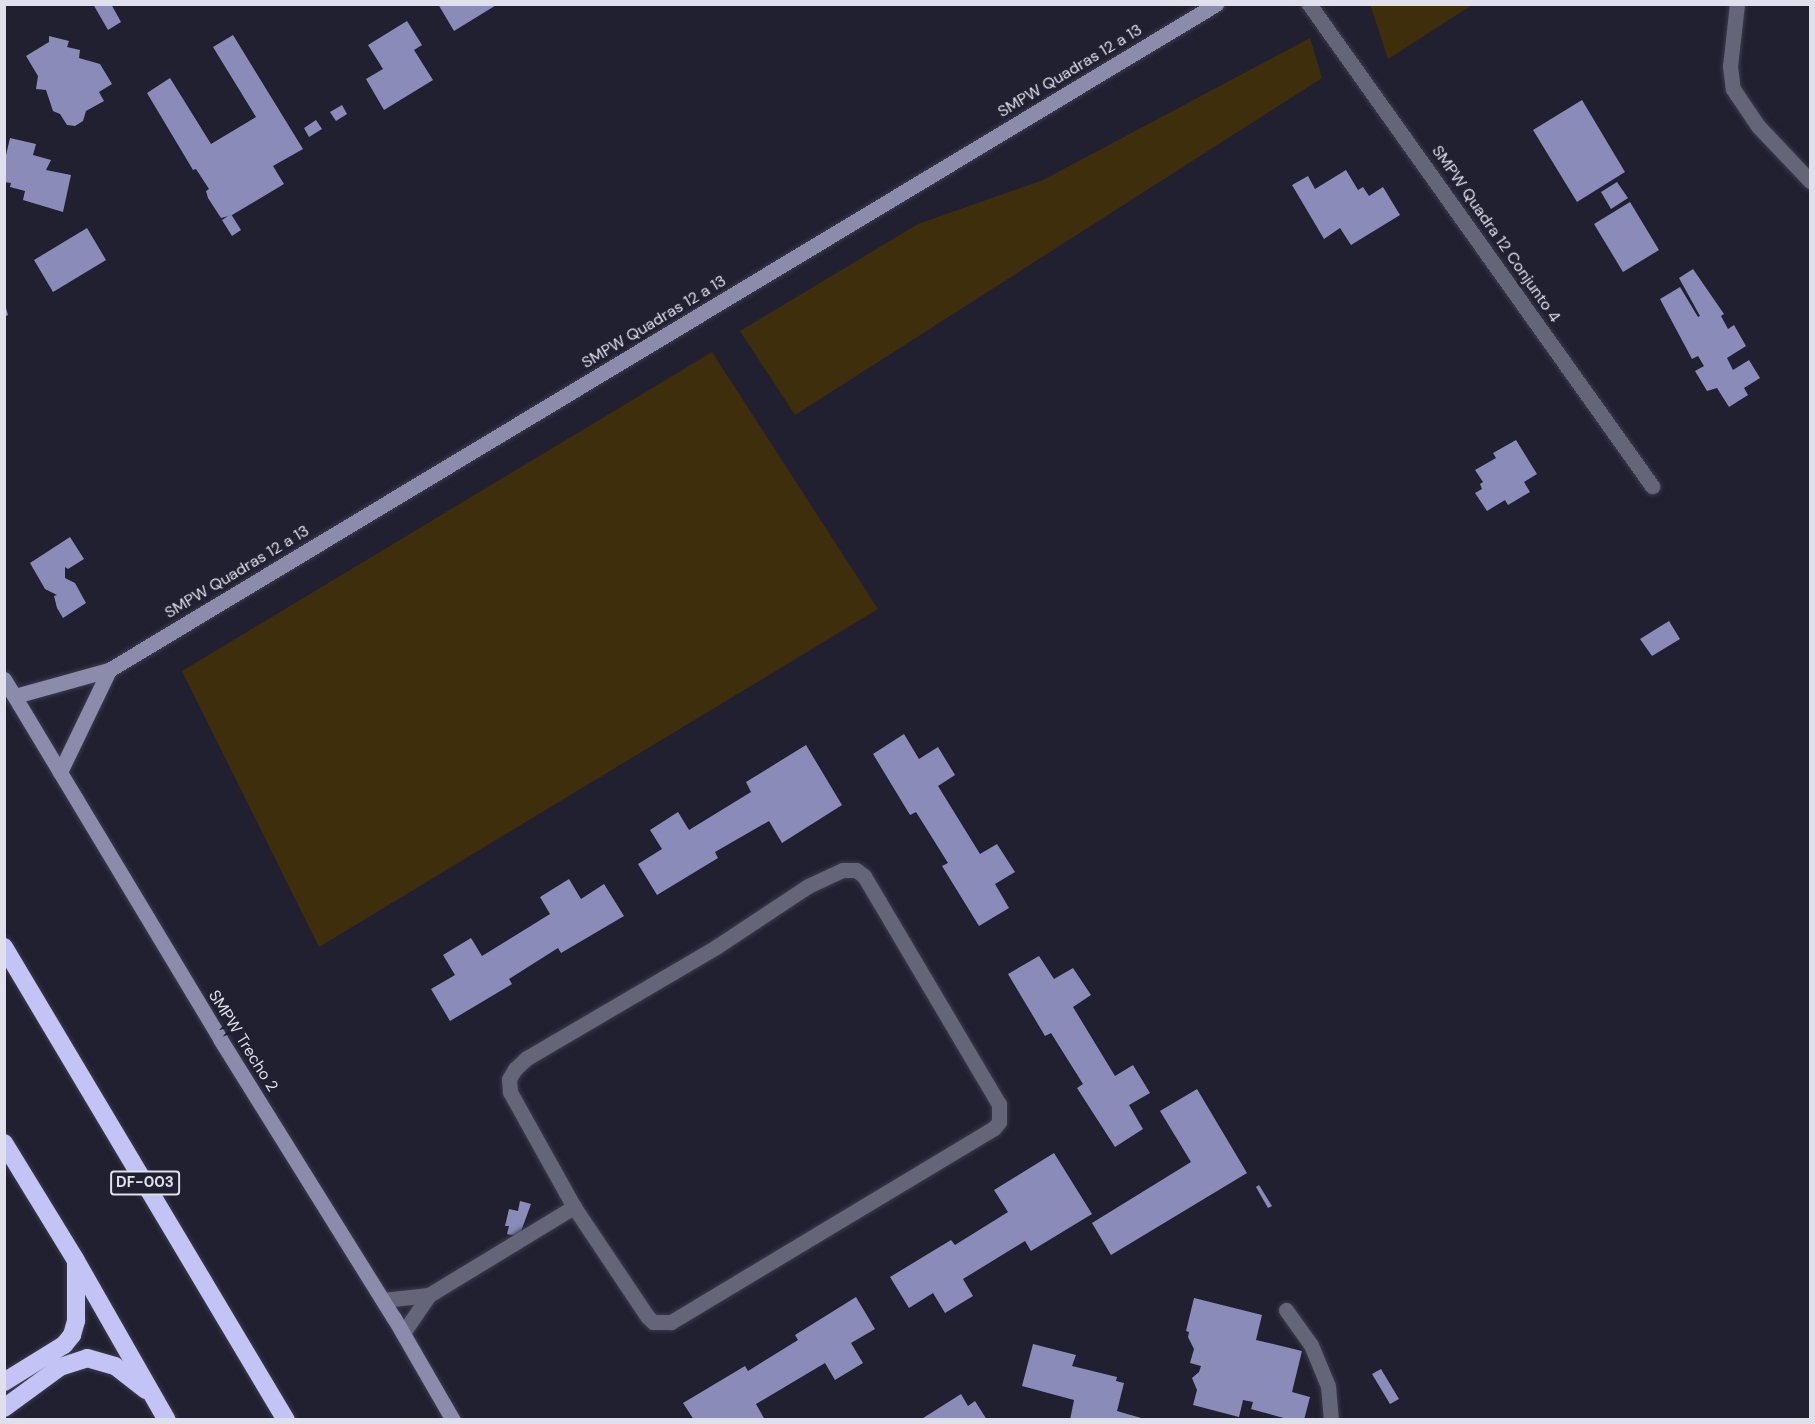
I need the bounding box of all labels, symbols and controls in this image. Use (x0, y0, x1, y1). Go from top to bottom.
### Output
street label: SMPW Quadras 12 a 13 (994, 20, 1146, 122)
street label: SMPW Quadra 12 Conjunto 4 (1428, 142, 1564, 326)
street label: SMPW Quadras 12 a 13 (578, 271, 730, 373)
street label: SMPW Quadras 12 a 13 (161, 521, 313, 623)
street label: SMPW Trecho 2 (204, 987, 282, 1095)
road number: DF-003 (109, 1171, 181, 1195)

